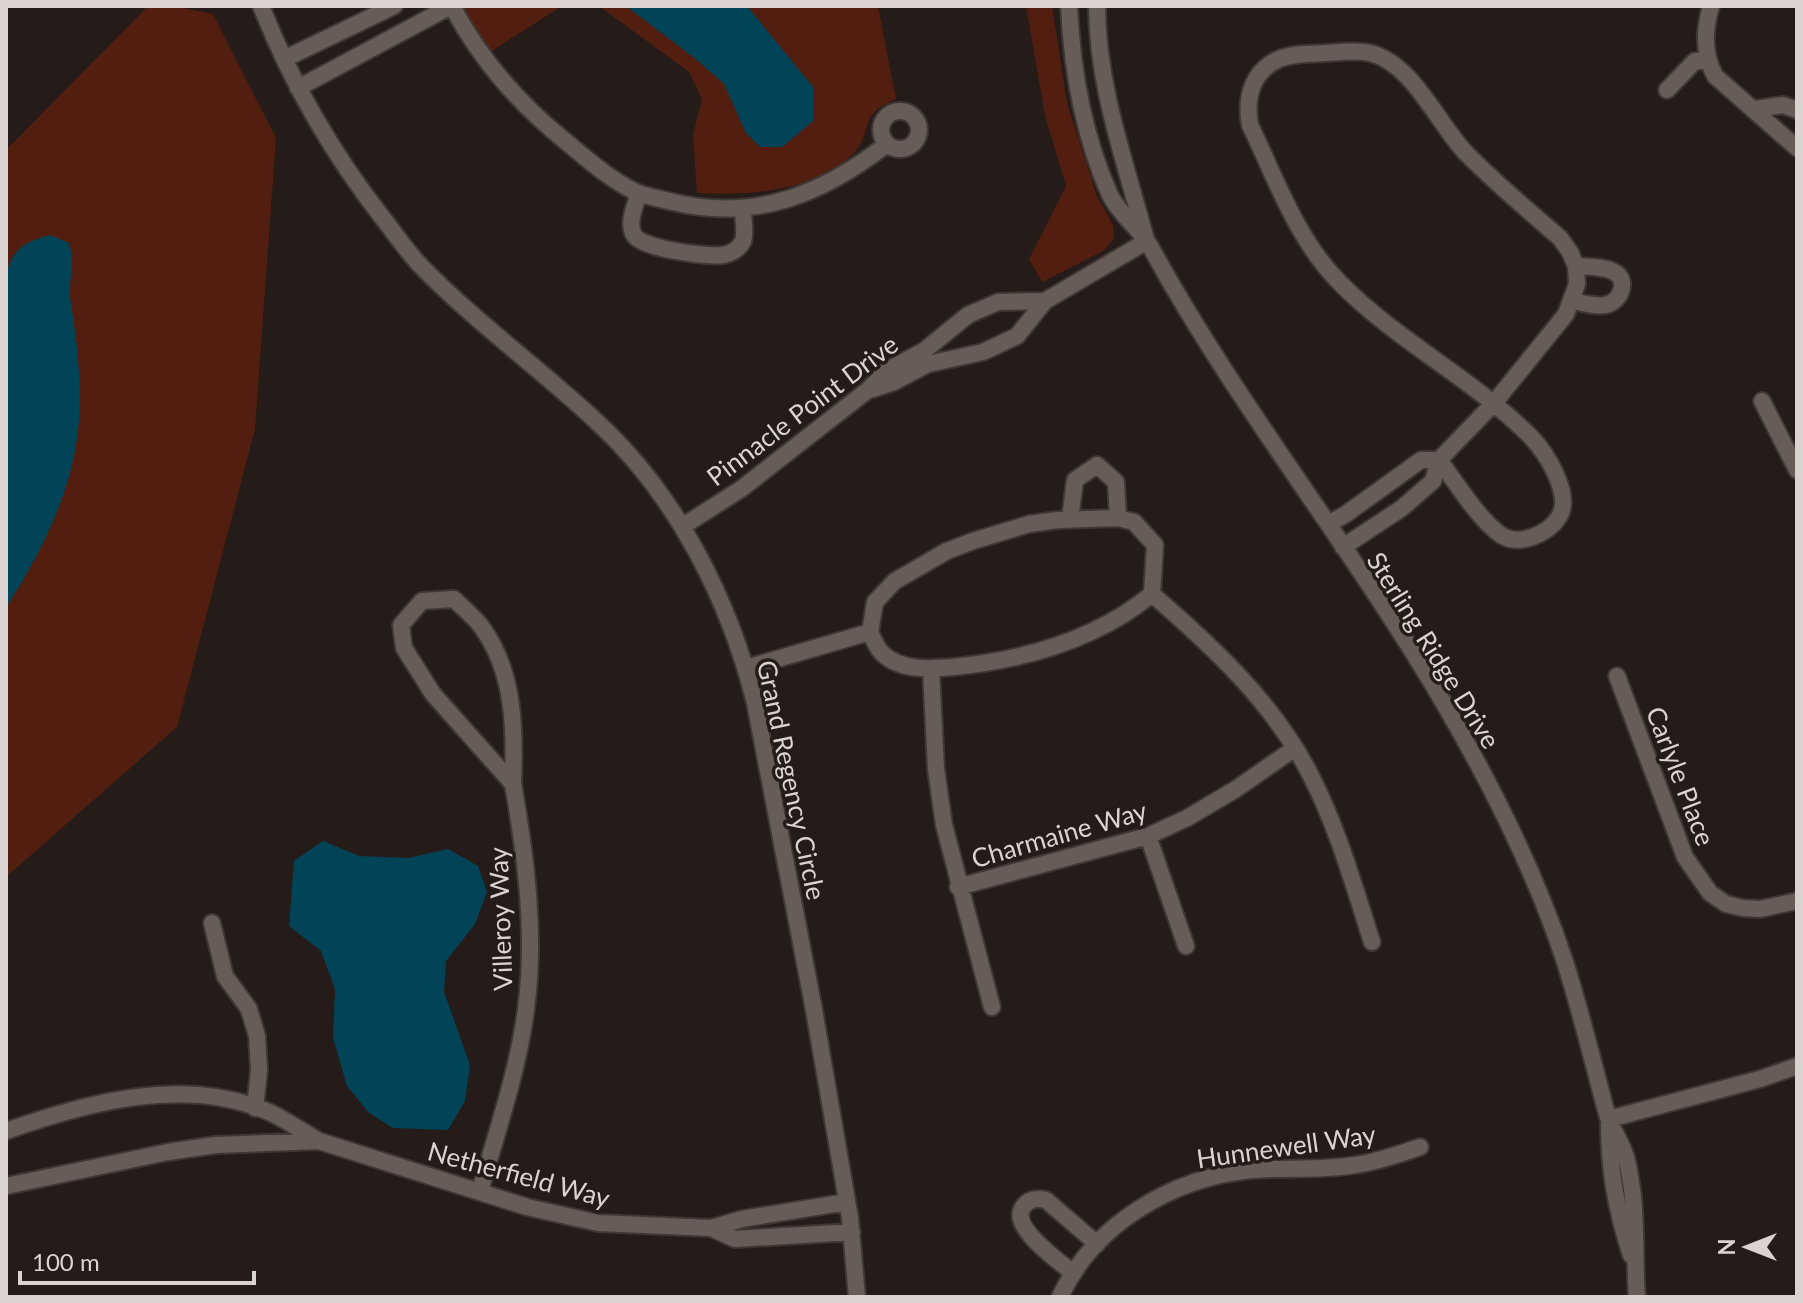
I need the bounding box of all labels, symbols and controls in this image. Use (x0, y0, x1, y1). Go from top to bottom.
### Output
street label: Pinnacle Point Drive (700, 328, 904, 492)
street label: Sterling Ridge Drive (1361, 546, 1507, 754)
street label: Grand Regency Circle (751, 657, 833, 903)
street label: Carlyle Place (1640, 702, 1722, 850)
street label: Charmaine Way (968, 794, 1151, 874)
street label: Villeroy Way (481, 846, 518, 991)
street label: Hunnewell Way (1194, 1117, 1378, 1174)
street label: Netherfield Way (424, 1134, 614, 1214)
north arrow (1707, 1207, 1787, 1287)
scale bar (20, 1235, 254, 1285)
text: N (1713, 1239, 1740, 1255)
text: 100 m (32, 1247, 100, 1276)

